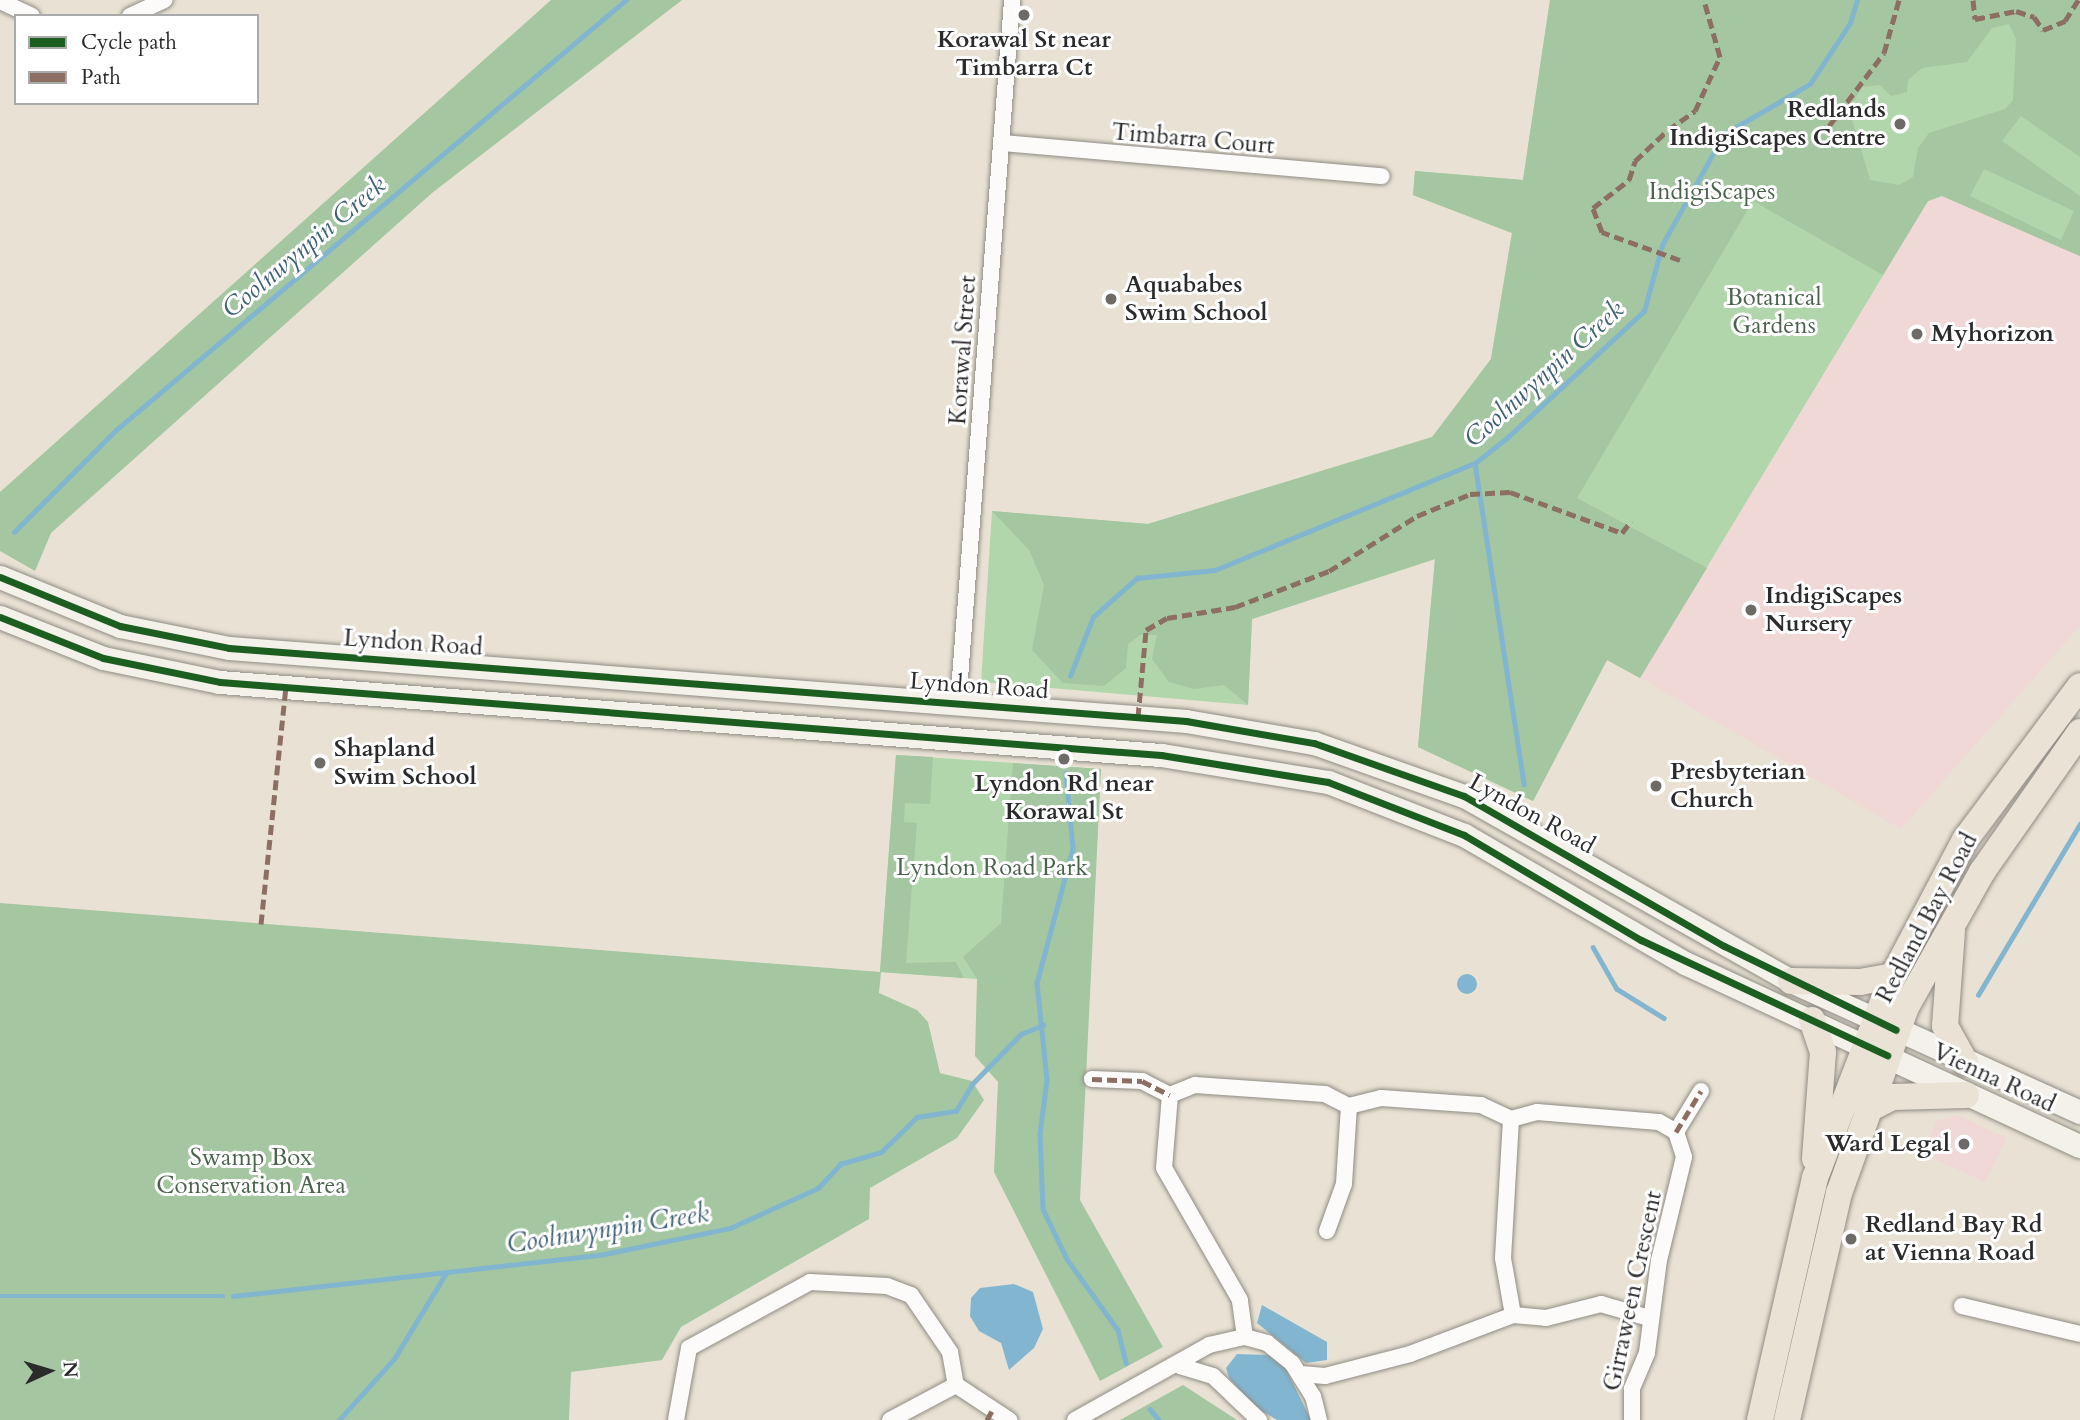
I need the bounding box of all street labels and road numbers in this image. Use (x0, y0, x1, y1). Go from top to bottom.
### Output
street label: Timbarra Court (1111, 118, 1275, 160)
street label: Korawal Street (943, 274, 983, 426)
street label: Lyndon Road (342, 624, 484, 662)
street label: Lyndon Road (908, 667, 1050, 705)
street label: Lyndon Road (1464, 768, 1600, 860)
street label: Redland Bay Road (1870, 828, 1984, 1008)
street label: Vienna Road (1928, 1037, 2060, 1119)
street label: Girraween Crescent (1598, 1188, 1668, 1394)

